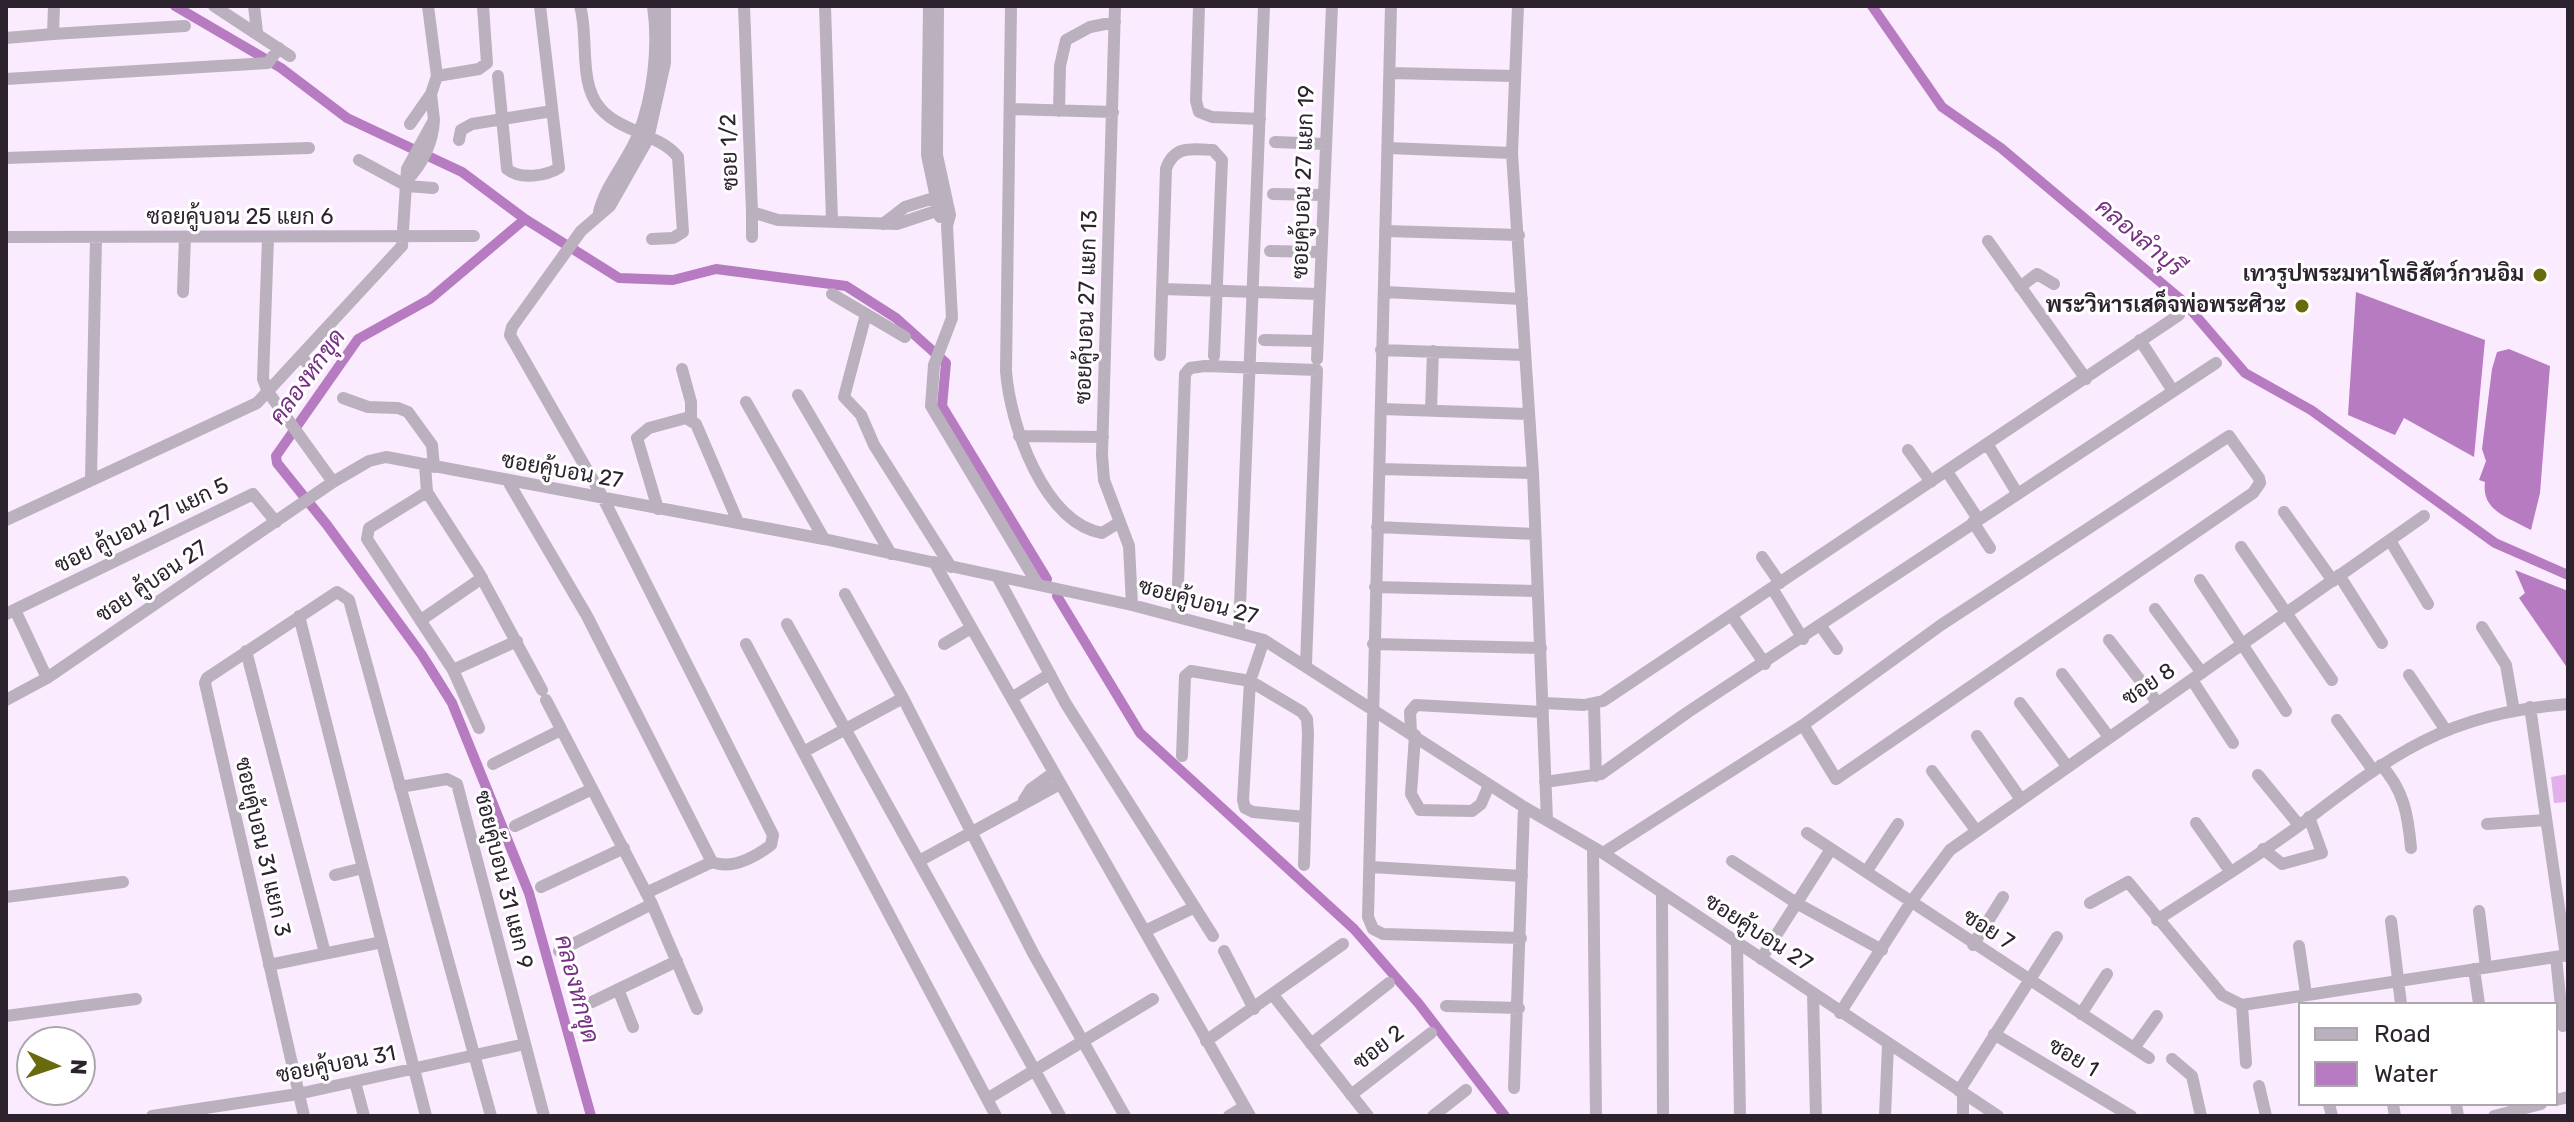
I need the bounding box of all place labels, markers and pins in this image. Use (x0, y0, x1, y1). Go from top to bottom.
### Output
place label: เทวรูปพระมหาโพธิสัตว์กวนอิม (2243, 262, 2524, 288)
marker: เทวรูปพระมหาโพธิสัตว์กวนอิม (2531, 266, 2549, 284)
place label: พระวิหารเสด็จพ่อพระศิวะ (2046, 293, 2286, 319)
marker: พระวิหารเสด็จพ่อพระศิวะ (2293, 297, 2311, 315)

